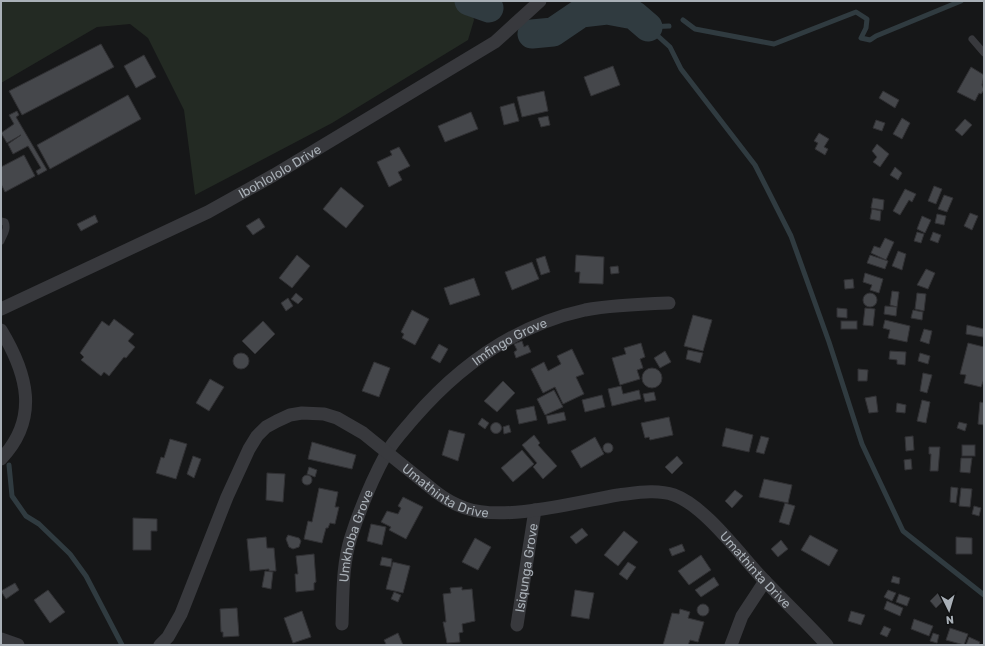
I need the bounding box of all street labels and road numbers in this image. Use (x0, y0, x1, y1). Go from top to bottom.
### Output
street label: Ibohlololo Drive (236, 141, 324, 201)
street label: Imfingo Grove (469, 315, 549, 368)
street label: Umathinta Drive (399, 460, 489, 520)
street label: Umkhoba Grove (336, 487, 376, 583)
street label: Isiqunga Grove (512, 522, 540, 613)
street label: Umathinta Drive (717, 528, 795, 611)

